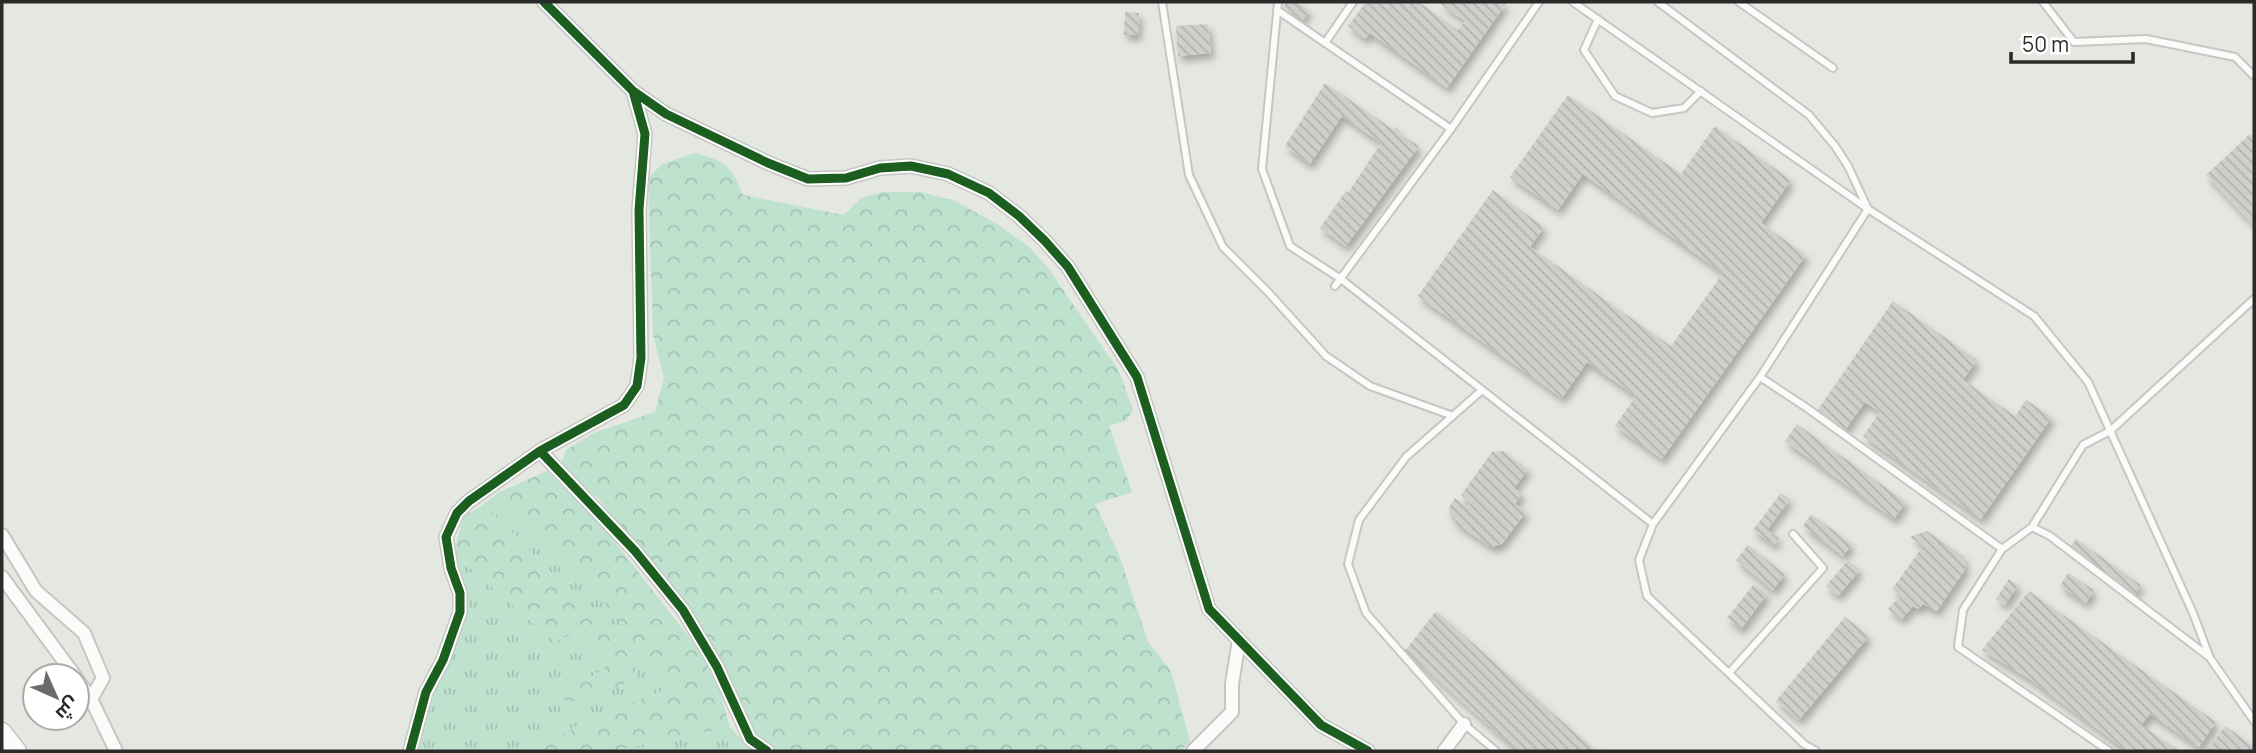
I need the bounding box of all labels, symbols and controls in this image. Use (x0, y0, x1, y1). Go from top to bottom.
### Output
scale bar (2011, 21, 2134, 65)
text: 50 m (2022, 30, 2069, 58)
north arrow (21, 662, 91, 732)
text: ش (50, 691, 86, 727)

